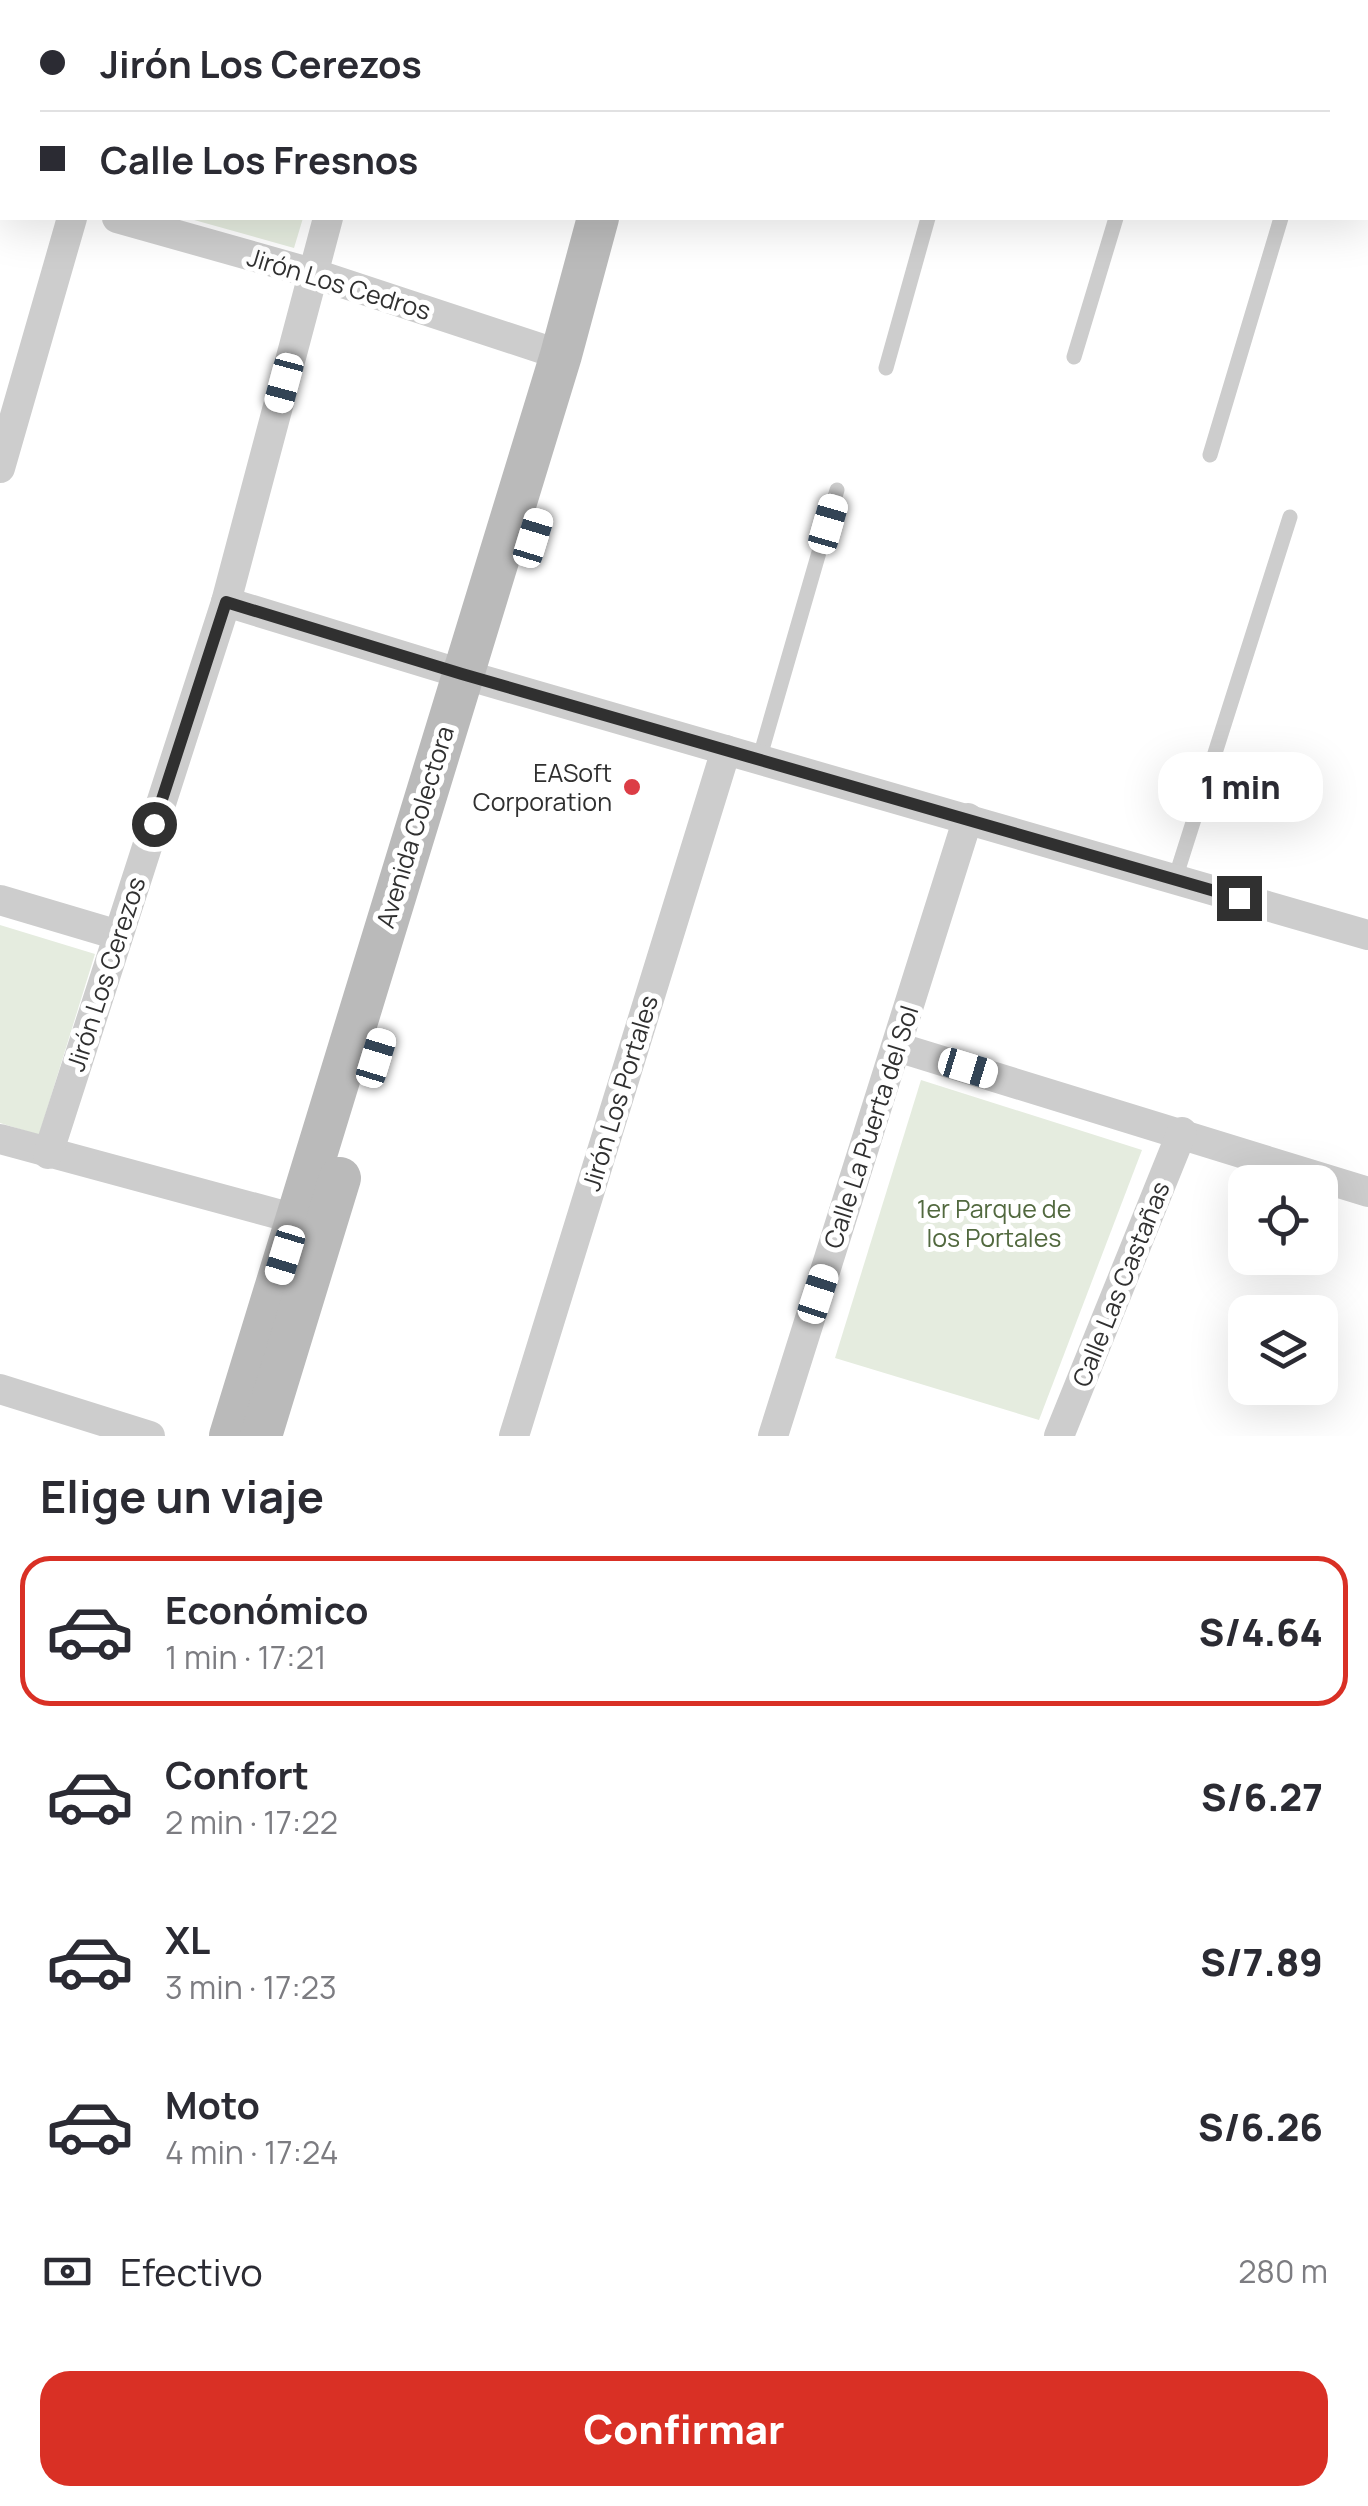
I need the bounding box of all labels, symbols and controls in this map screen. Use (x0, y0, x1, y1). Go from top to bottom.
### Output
text: Jirón Los Cerezos (100, 37, 422, 89)
text: Calle Los Fresnos (100, 133, 418, 185)
street label: Jirón Los Cedros (243, 239, 435, 328)
car (262, 350, 306, 416)
car (805, 491, 851, 557)
car (510, 505, 556, 571)
street label: Avenida Colectora (367, 722, 462, 932)
callout: 1 min (1156, 753, 1322, 823)
place label: EASoft Corporation (473, 755, 612, 819)
text: 1 min (1200, 765, 1281, 809)
marker: EASoft Corporation (621, 776, 643, 798)
route start (132, 802, 177, 847)
street label: Jirón Los Cerezos (58, 872, 153, 1075)
route end (1217, 876, 1262, 921)
street label: Jirón Los Portales (573, 991, 666, 1195)
street label: Calle La Puerta del Sol (815, 1001, 926, 1253)
car (353, 1025, 399, 1091)
car (935, 1045, 1001, 1091)
map controls (1228, 1165, 1338, 1405)
button: locate (1228, 1165, 1338, 1275)
street label: Calle Las Castañas (1063, 1176, 1178, 1392)
park label: 1er Parque de los Portales (917, 1191, 1071, 1255)
car (262, 1222, 308, 1288)
car (794, 1261, 842, 1327)
button: layers (1228, 1295, 1338, 1405)
text: Elige un viaje (40, 1465, 324, 1527)
text: Económico (165, 1583, 369, 1635)
icon: car (45, 1586, 135, 1676)
text: S/4.64 (1199, 1605, 1323, 1657)
text: 1 min · 17:21 (165, 1635, 326, 1679)
text: Confort (165, 1748, 309, 1800)
icon: car (45, 1751, 135, 1841)
text: S/6.27 (1201, 1770, 1323, 1822)
text: 2 min · 17:22 (165, 1800, 338, 1844)
text: XL (165, 1913, 210, 1965)
icon: car (45, 1916, 135, 2006)
text: S/7.89 (1200, 1935, 1323, 1987)
text: 3 min · 17:23 (165, 1965, 337, 2009)
text: Moto (165, 2078, 260, 2130)
icon: car (45, 2081, 135, 2171)
text: S/6.26 (1198, 2100, 1323, 2152)
text: 4 min · 17:24 (165, 2130, 339, 2174)
icon: cash (40, 2244, 95, 2299)
text: Efectivo (120, 2245, 263, 2297)
text: 280 m (1238, 2249, 1328, 2293)
button: Confirmar (40, 2371, 1328, 2486)

